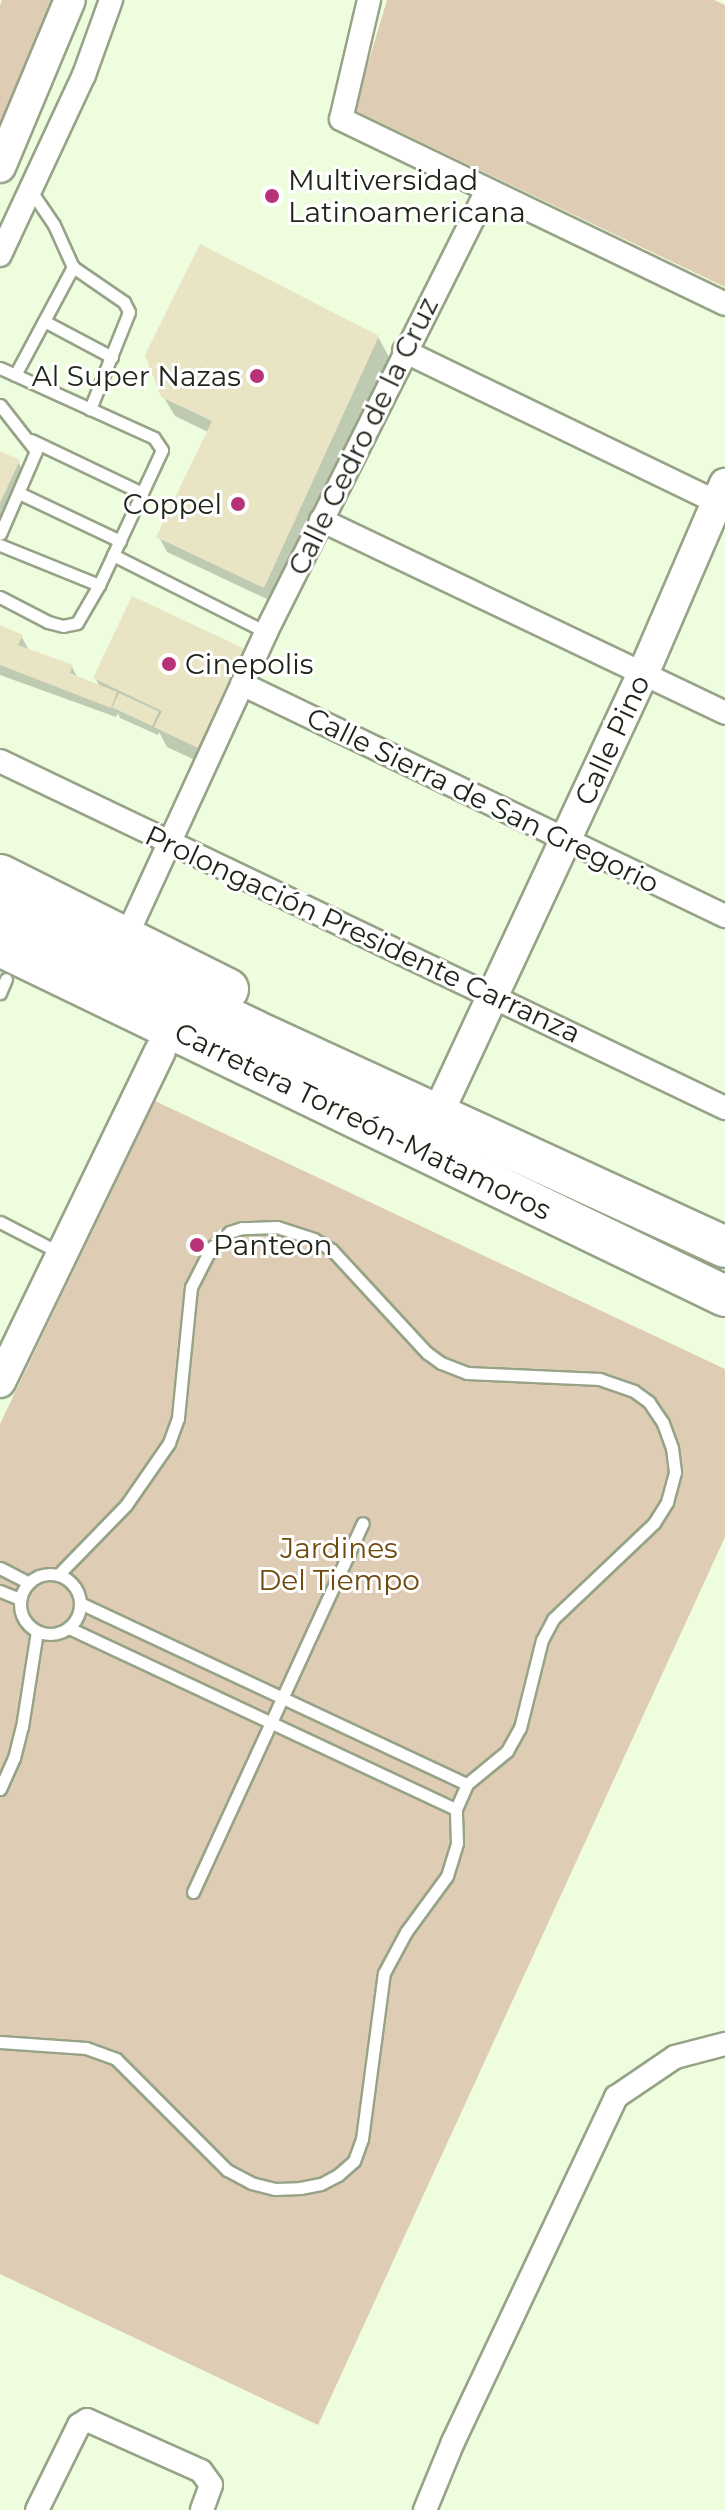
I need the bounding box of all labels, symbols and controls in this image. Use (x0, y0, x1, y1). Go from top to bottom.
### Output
place label: Multiversidad Latinoamericana (288, 163, 526, 229)
marker: Multiversidad Latinoamericana (263, 187, 281, 205)
street label: Calle Cedro de la Cruz (281, 291, 445, 581)
place label: Al Super Nazas (32, 359, 241, 393)
marker: Al Super Nazas (248, 367, 266, 385)
place label: Coppel (123, 487, 222, 521)
marker: Coppel (229, 495, 247, 513)
place label: Cinepolis (185, 647, 313, 681)
marker: Cinepolis (160, 655, 178, 673)
street label: Calle Pino (567, 670, 657, 810)
street label: Calle Sierra de San Gregorio (301, 700, 665, 900)
street label: Prolongación Presidente Carranza (140, 818, 586, 1050)
street label: Carretera Torreón-Matamoros (169, 1015, 557, 1227)
place label: Panteon (213, 1228, 332, 1262)
marker: Panteon (188, 1236, 206, 1254)
park label: Jardines Del Tiempo (258, 1531, 420, 1597)

